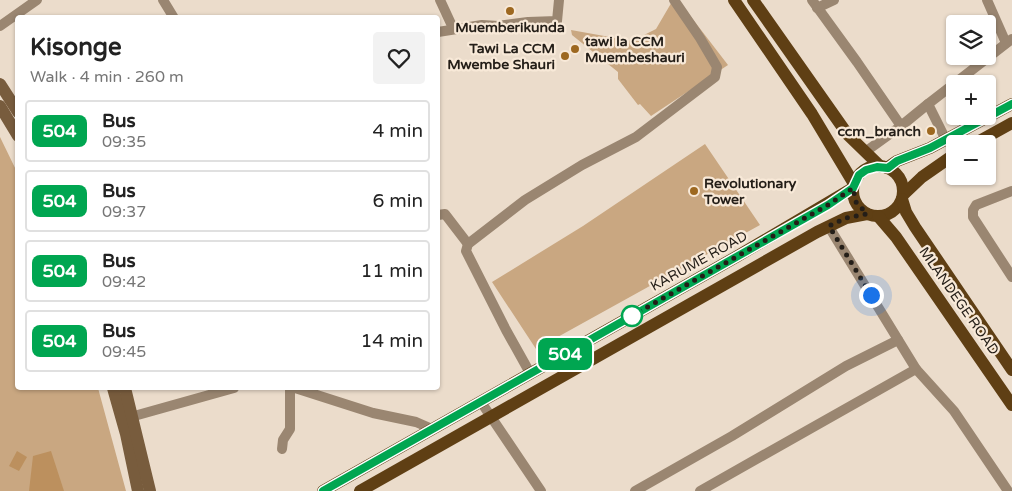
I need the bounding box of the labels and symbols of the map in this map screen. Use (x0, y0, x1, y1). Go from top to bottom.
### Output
marker: Muemberikunda (504, 5, 516, 17)
place label: Muemberikunda (455, 19, 565, 36)
place label: tawi la CCM Muembeshauri (584, 33, 685, 66)
place label: Tawi La CCM Mwembe Shauri (447, 40, 555, 73)
marker: tawi la CCM Muembeshauri (569, 43, 581, 55)
marker: Tawi La CCM Mwembe Shauri (559, 50, 571, 62)
place label: ccm_branch (837, 123, 921, 140)
marker: ccm_branch (925, 125, 937, 137)
place label: Revolutionary Tower (703, 175, 797, 208)
marker: Revolutionary Tower (688, 185, 700, 197)
street label: KARUME ROAD (648, 227, 750, 295)
street label: MLANDEGE ROAD (915, 244, 1003, 358)
your location (859, 283, 884, 308)
unlabelled marker (621, 305, 643, 327)
line badge: 504 (536, 338, 594, 370)

